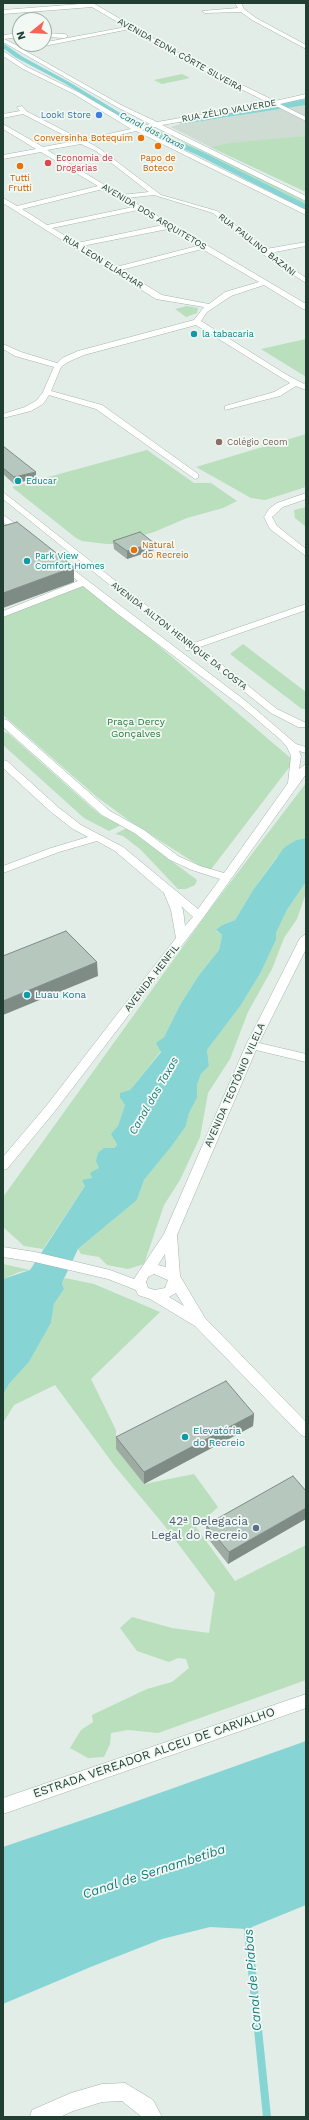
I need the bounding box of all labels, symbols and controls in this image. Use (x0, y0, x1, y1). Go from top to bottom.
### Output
north arrow (12, 12, 52, 52)
street label: AVENIDA EDNA CÔRTE SILVEIRA (116, 16, 244, 94)
text: N (14, 30, 29, 41)
street label: RUA ZÉLIO VALVERDE (181, 97, 277, 125)
place label: Look! Store (41, 110, 91, 120)
marker: Look! Store (94, 110, 104, 120)
water label: Canal das Taxas (118, 110, 186, 152)
place label: Conversinha Botequim (34, 133, 133, 143)
marker: Conversinha Botequim (136, 133, 146, 143)
marker: Papo de Boteco (153, 141, 163, 151)
place label: Economia de Drogarias (56, 153, 113, 174)
place label: Papo de Boteco (140, 153, 176, 174)
marker: Economia de Drogarias (43, 158, 53, 168)
marker: Tutti Frutti (15, 161, 25, 171)
place label: Tutti Frutti (8, 173, 32, 194)
street label: AVENIDA DOS ARQUITETOS (100, 181, 208, 253)
street label: RUA PAULINO BAZANI (216, 211, 298, 279)
street label: RUA LEON ELIACHAR (61, 233, 145, 291)
marker: la tabacaria (189, 329, 199, 339)
place label: la tabacaria (202, 329, 254, 339)
marker: Colégio Ceom (214, 437, 224, 447)
place label: Colégio Ceom (227, 437, 288, 447)
marker: Educar (13, 476, 23, 486)
place label: Educar (26, 476, 57, 486)
place label: Natural do Recreio (142, 540, 189, 561)
marker: Natural do Recreio (129, 545, 139, 555)
place label: Park View Comfort Homes (35, 551, 105, 572)
marker: Park View Comfort Homes (22, 556, 32, 566)
street label: AVENIDA AILTON HENRIQUE DA COSTA (109, 579, 249, 693)
park label: Praça Dercy Gonçalves (107, 716, 165, 740)
street label: AVENIDA HENFIL (122, 942, 182, 1014)
place label: Luau Kona (35, 989, 86, 1001)
marker: Luau Kona (22, 990, 32, 1000)
street label: AVENIDA TEOTÔNIO VILELA (202, 1021, 268, 1149)
water label: Canal das Taxas (126, 1055, 182, 1137)
place label: Elevatória do Recreio (193, 1425, 245, 1448)
marker: Elevatória do Recreio (180, 1432, 190, 1442)
place label: 42ª Delegacia Legal do Recreio (151, 1514, 248, 1542)
marker: 42ª Delegacia Legal do Recreio (251, 1523, 261, 1533)
street label: ESTRADA VEREADOR ALCEU DE CARVALHO (31, 1705, 277, 1801)
water label: Canal de Sernambetiba (81, 1842, 227, 1902)
water label: Canal de Piabas (241, 1928, 265, 2032)

